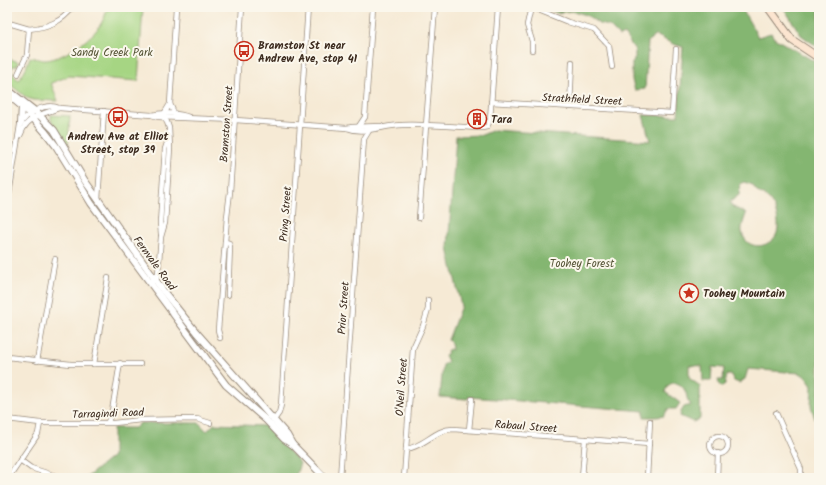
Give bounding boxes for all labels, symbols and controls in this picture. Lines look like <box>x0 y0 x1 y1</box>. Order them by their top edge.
place label: Bramston St near Andrew Ave, stop 41 <box>258 37 358 68</box>
bus stop icon: Bramston St near Andrew Ave, stop 41 <box>233 40 255 62</box>
park label: Sandy Creek Park <box>71 44 154 62</box>
street label: Bramston Street <box>215 84 239 163</box>
street label: Strathfield Street <box>541 89 623 111</box>
bus stop icon: Andrew Ave at Elliot Street, stop 39 <box>107 106 129 128</box>
building icon: Tara <box>466 108 488 130</box>
place label: Tara <box>491 111 513 129</box>
place label: Andrew Ave at Elliot Street, stop 39 <box>67 128 170 159</box>
street label: Pring Street <box>275 185 297 242</box>
street label: Fernvale Road <box>128 232 181 295</box>
park label: Toohey Forest <box>550 255 615 273</box>
street label: Prior Street <box>333 280 355 335</box>
place icon: Toohey Mountain <box>678 282 700 304</box>
place label: Toohey Mountain <box>703 285 785 303</box>
street label: O'Neil Street <box>391 357 413 417</box>
street label: Tarragindi Road <box>72 404 145 424</box>
street label: Rabaul Street <box>494 416 559 438</box>

